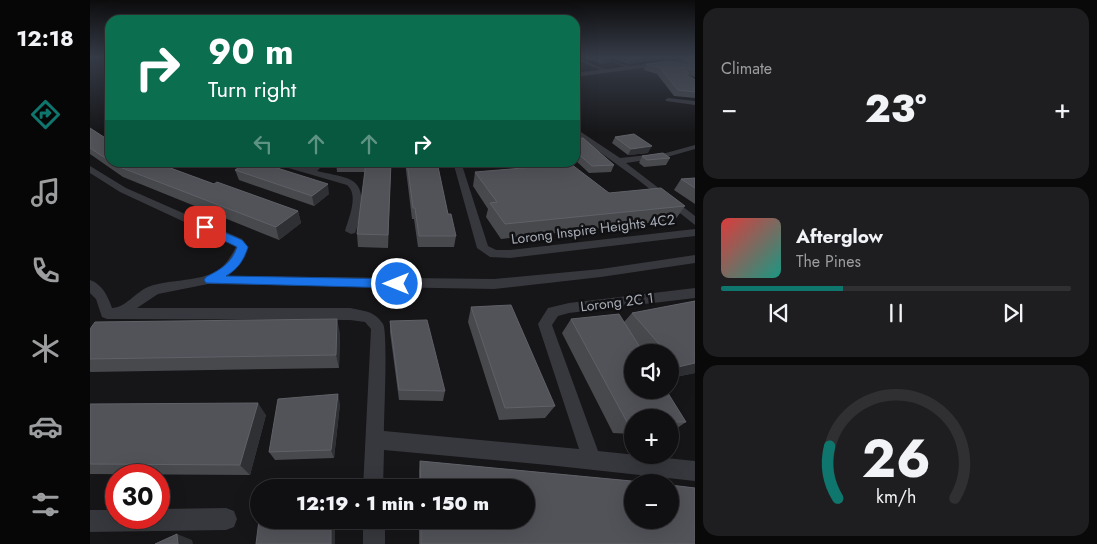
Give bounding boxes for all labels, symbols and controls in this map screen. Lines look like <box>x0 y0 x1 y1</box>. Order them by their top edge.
text: 12:18 <box>16 22 74 54</box>
text: 90 m <box>208 27 294 77</box>
icon: right <box>125 35 190 100</box>
text: Climate <box>721 57 772 80</box>
text: Turn right <box>208 73 296 105</box>
text: 23° <box>865 81 927 136</box>
text: − <box>721 88 738 129</box>
text: + <box>1054 88 1071 129</box>
icon: directions <box>28 97 63 132</box>
icon: left <box>249 130 277 158</box>
icon: ahead <box>302 130 330 158</box>
icon: ahead <box>355 130 383 158</box>
icon: right <box>408 130 436 158</box>
icon: music <box>28 175 63 210</box>
pin <box>184 206 226 248</box>
street label: Lorong Inspire Heights 4C2 <box>510 209 676 249</box>
icon: arrive <box>191 213 219 241</box>
text: Afterglow <box>796 223 883 250</box>
text: The Pines <box>796 250 861 273</box>
icon: phone <box>28 253 63 288</box>
position arrow <box>370 257 422 309</box>
street label: Lorong 2C 1 <box>579 288 655 316</box>
icon: previous <box>765 299 793 327</box>
icon: pause <box>882 299 910 327</box>
icon: next <box>999 299 1027 327</box>
icon: climate <box>28 331 63 366</box>
map controls <box>624 344 679 529</box>
button: sound <box>624 344 679 399</box>
icon: car <box>28 409 63 444</box>
button: + <box>624 409 679 464</box>
text: 26 <box>862 421 930 497</box>
speed limit sign: 30 <box>105 464 170 529</box>
button: − <box>624 474 679 529</box>
text: km/h <box>876 484 916 510</box>
icon: filters <box>28 487 63 522</box>
text: 12:19 · 1 min · 150 m <box>296 490 489 517</box>

